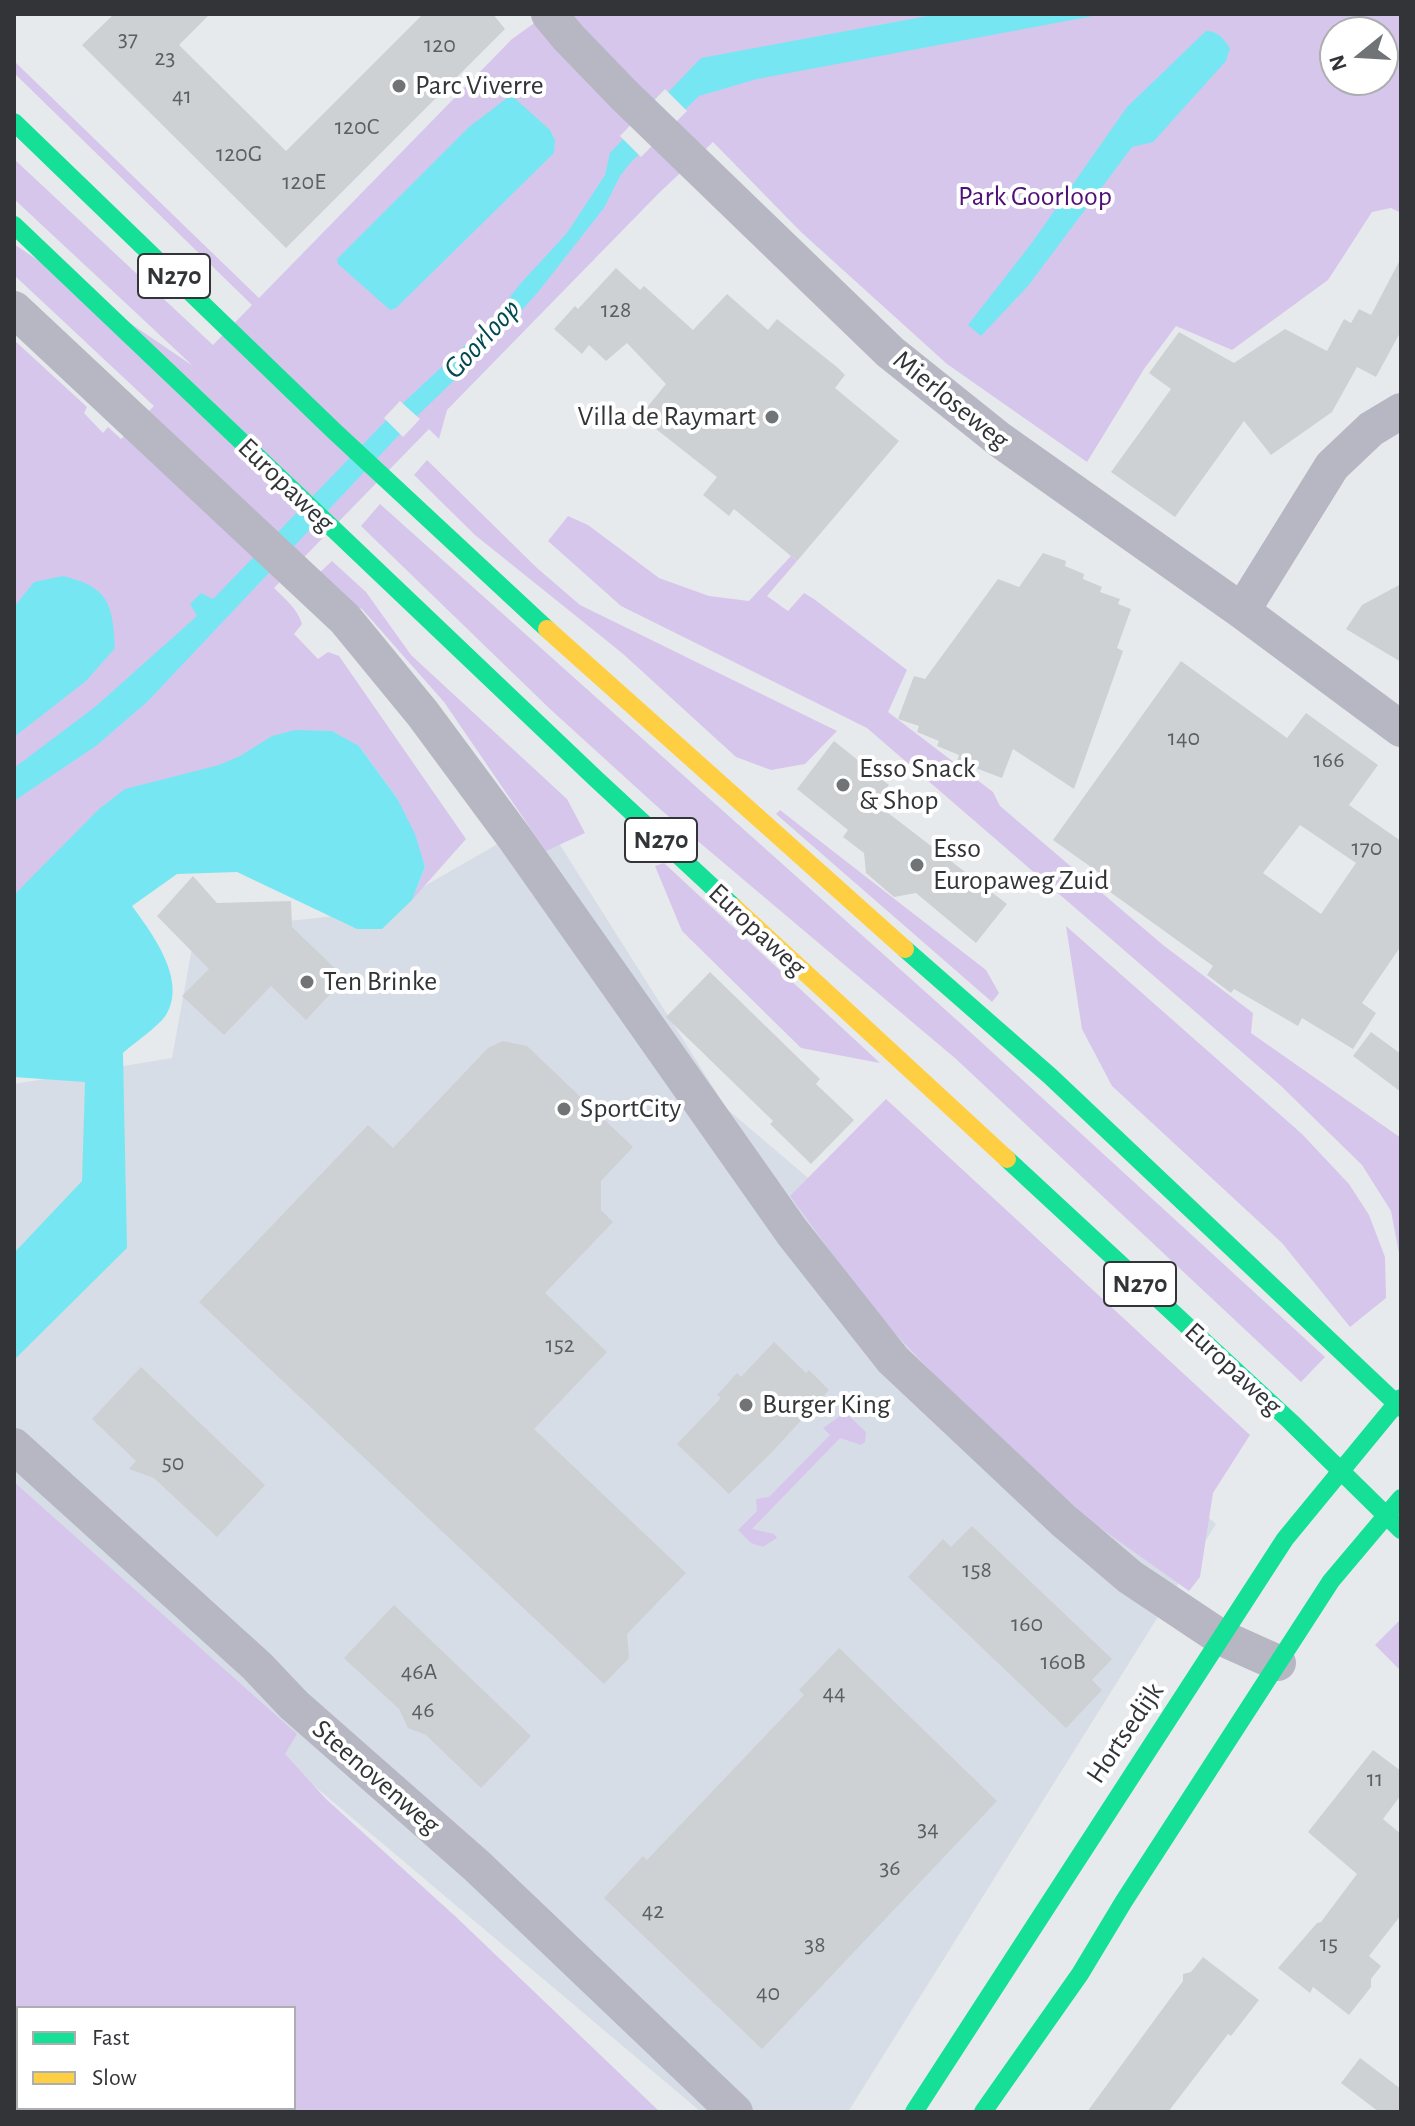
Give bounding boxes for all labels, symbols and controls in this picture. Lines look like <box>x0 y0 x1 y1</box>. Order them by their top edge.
north arrow <box>1319 16 1399 96</box>
house number: 37 <box>118 25 138 53</box>
house number: 120 <box>424 31 456 59</box>
house number: 23 <box>155 44 175 72</box>
text: N <box>1325 52 1351 73</box>
place label: Parc Viverre <box>415 69 544 103</box>
marker: Parc Viverre <box>390 77 408 95</box>
house number: 41 <box>172 82 192 110</box>
house number: 120C <box>335 113 379 141</box>
house number: 120G <box>216 140 262 168</box>
house number: 120E <box>282 168 326 196</box>
park label: Park Goorloop <box>958 180 1112 214</box>
road number: N270 <box>138 254 210 298</box>
water label: Goorloop <box>436 292 528 386</box>
house number: 128 <box>601 296 631 324</box>
street label: Mierloseweg <box>886 343 1016 457</box>
place label: Villa de Raymart <box>577 400 756 434</box>
marker: Villa de Raymart <box>763 408 781 426</box>
street label: Europaweg <box>231 431 341 539</box>
house number: 140 <box>1168 724 1200 752</box>
house number: 166 <box>1314 746 1344 774</box>
place label: Esso Snack & Shop <box>859 752 975 818</box>
marker: Esso Snack & Shop <box>834 776 852 794</box>
road number: N270 <box>625 818 697 862</box>
place label: Esso Europaweg Zuid <box>933 832 1109 898</box>
house number: 170 <box>1352 834 1382 862</box>
marker: Esso Europaweg Zuid <box>908 856 926 874</box>
street label: Europaweg <box>701 876 813 984</box>
place label: Ten Brinke <box>323 965 437 999</box>
marker: Ten Brinke <box>298 973 316 991</box>
place label: SportCity <box>580 1092 681 1126</box>
marker: SportCity <box>555 1100 573 1118</box>
road number: N270 <box>1104 1262 1176 1306</box>
street label: Europaweg <box>1177 1315 1289 1423</box>
house number: 152 <box>545 1331 575 1359</box>
place label: Burger King <box>762 1388 890 1422</box>
marker: Burger King <box>737 1396 755 1414</box>
house number: 50 <box>162 1449 184 1477</box>
house number: 158 <box>962 1556 992 1584</box>
house number: 160 <box>1011 1610 1043 1638</box>
house number: 160B <box>1040 1648 1086 1676</box>
house number: 46A <box>401 1658 437 1686</box>
street label: Hortsedijk <box>1079 1676 1171 1790</box>
house number: 44 <box>822 1679 846 1707</box>
house number: 46 <box>412 1696 434 1724</box>
street label: Steenovenweg <box>305 1712 447 1842</box>
house number: 11 <box>1367 1765 1383 1793</box>
house number: 34 <box>917 1815 939 1843</box>
house number: 36 <box>879 1854 901 1882</box>
house number: 42 <box>642 1897 664 1925</box>
house number: 15 <box>1320 1930 1338 1958</box>
house number: 38 <box>804 1931 826 1959</box>
house number: 40 <box>756 1979 780 2007</box>
legend <box>16 2006 296 2110</box>
text: Fast <box>92 2026 129 2050</box>
text: Slow <box>92 2066 137 2090</box>

